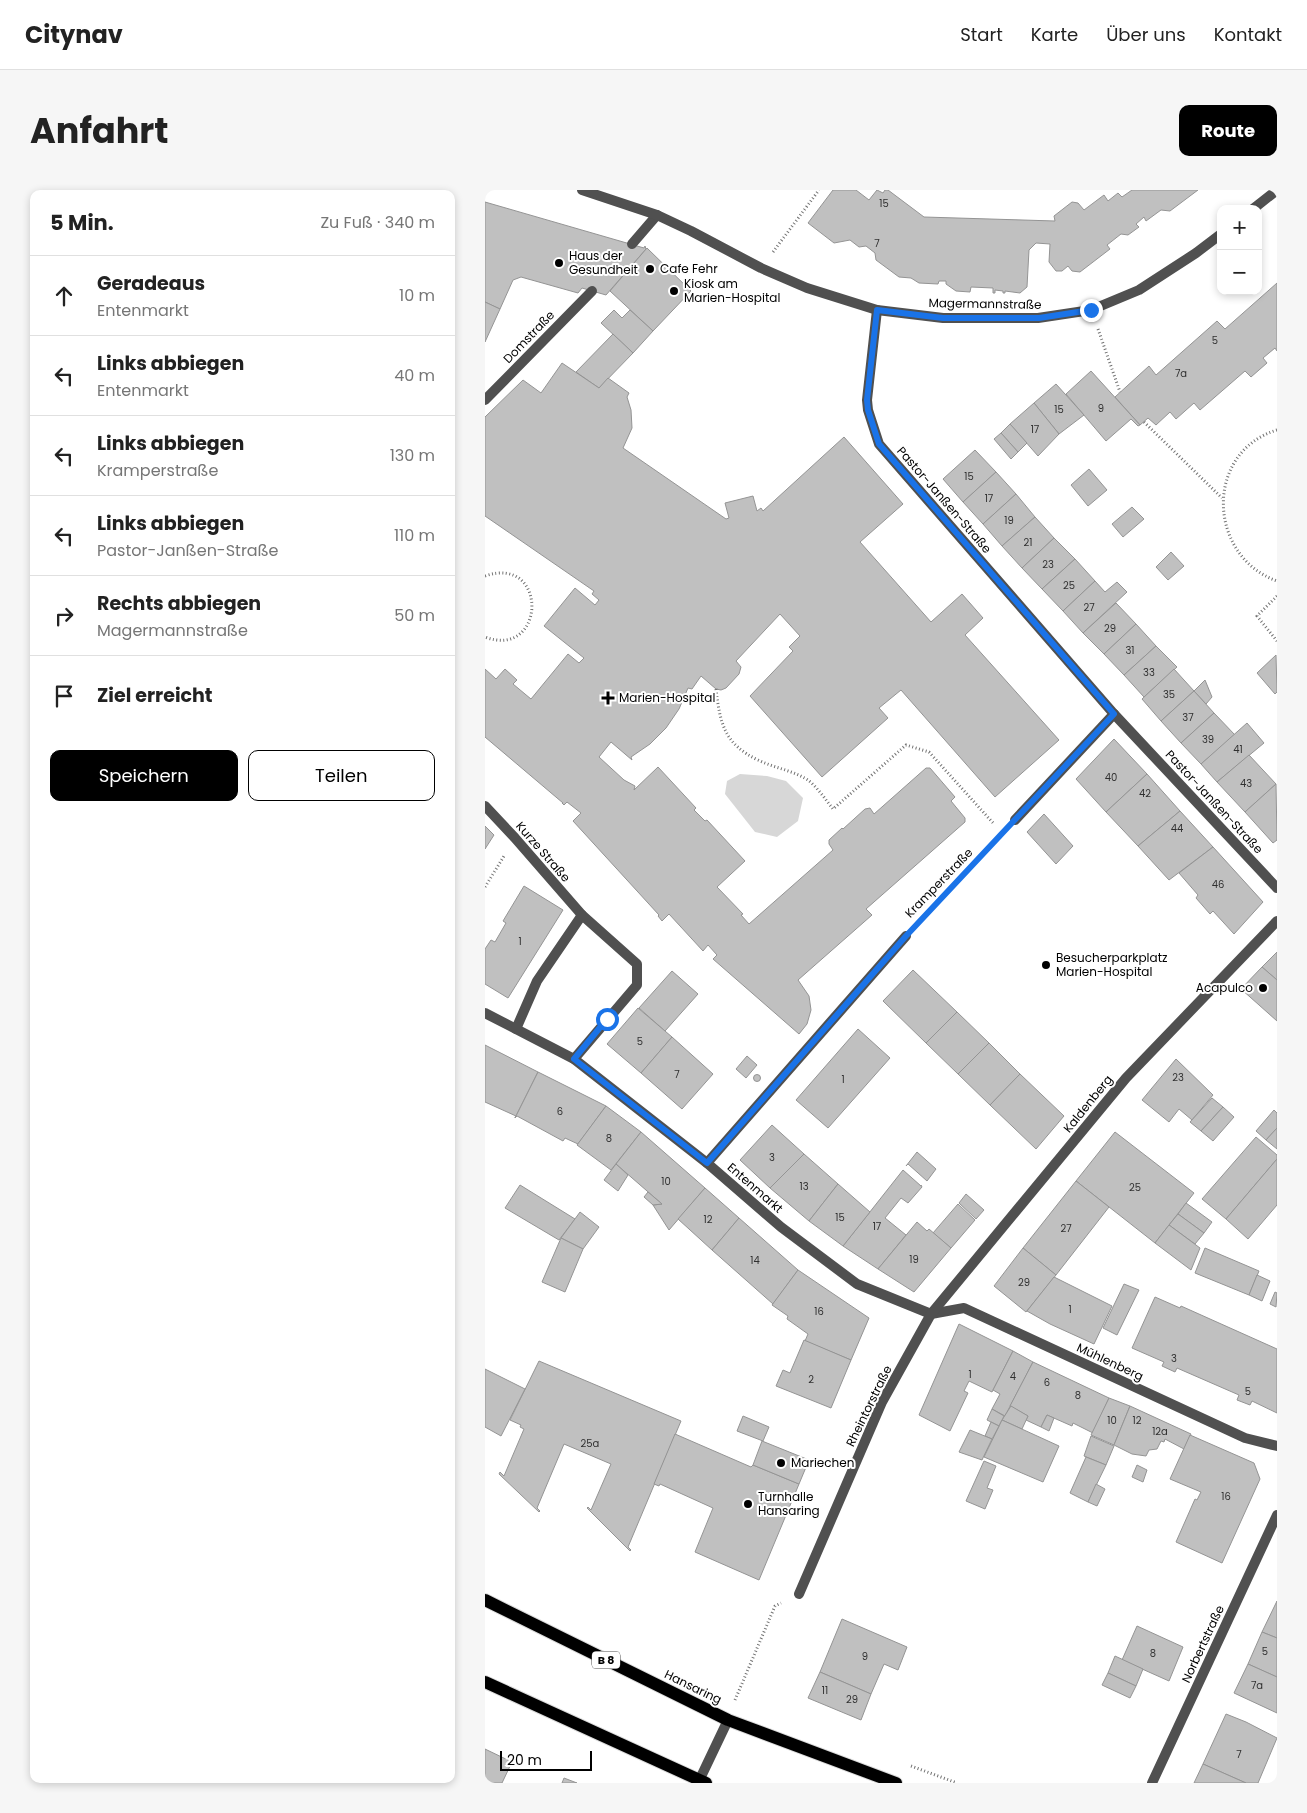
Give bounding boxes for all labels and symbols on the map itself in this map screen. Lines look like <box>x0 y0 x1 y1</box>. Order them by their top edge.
house number: 15 <box>879 196 889 211</box>
house number: 7 <box>874 236 880 251</box>
place label: Haus der Gesundheit <box>569 247 638 278</box>
marker: Haus der Gesundheit <box>553 257 565 269</box>
place label: Cafe Fehr <box>660 260 718 277</box>
marker: Cafe Fehr <box>644 263 656 275</box>
place label: Kiosk am Marien-Hospital <box>684 275 780 306</box>
marker: Kiosk am Marien-Hospital <box>668 285 680 297</box>
street label: Magermannstraße <box>928 294 1042 313</box>
route end <box>1080 299 1103 322</box>
street label: Domstraße <box>499 307 558 367</box>
house number: 5 <box>1212 333 1218 348</box>
house number: 7a <box>1175 366 1187 381</box>
house number: 9 <box>1098 401 1104 416</box>
house number: 15 <box>1054 402 1064 417</box>
house number: 17 <box>1031 422 1040 437</box>
street label: Pastor-Janßen-Straße <box>893 443 995 557</box>
house number: 15 <box>964 469 974 484</box>
house number: 17 <box>985 491 994 506</box>
house number: 19 <box>1004 513 1014 528</box>
house number: 21 <box>1024 535 1032 550</box>
house number: 23 <box>1042 557 1054 572</box>
house number: 25 <box>1063 578 1075 593</box>
house number: 27 <box>1083 600 1095 615</box>
house number: 29 <box>1104 621 1116 636</box>
house number: 31 <box>1125 643 1135 658</box>
house number: 33 <box>1143 665 1155 680</box>
house number: 35 <box>1163 687 1175 702</box>
place label: Marien-Hospital <box>619 689 715 706</box>
marker: Marien-Hospital <box>601 691 615 705</box>
house number: 37 <box>1182 710 1194 725</box>
house number: 39 <box>1202 732 1214 747</box>
house number: 41 <box>1233 742 1243 757</box>
street label: Pastor-Janßen-Straße <box>1162 746 1267 857</box>
house number: 40 <box>1105 770 1117 785</box>
house number: 43 <box>1240 776 1252 791</box>
house number: 42 <box>1139 786 1151 801</box>
street label: Kurze Straße <box>512 818 574 886</box>
house number: 44 <box>1171 821 1183 836</box>
street label: Kramperstraße <box>901 844 976 921</box>
house number: 46 <box>1212 877 1224 892</box>
house number: 1 <box>518 934 522 949</box>
place label: Besucherparkplatz Marien-Hospital <box>1056 949 1168 980</box>
marker: Besucherparkplatz Marien-Hospital <box>1040 959 1052 971</box>
place label: Acapulco <box>1196 979 1253 996</box>
marker: Acapulco <box>1257 982 1269 994</box>
route start <box>596 1008 619 1031</box>
house number: 5 <box>637 1034 643 1049</box>
house number: 7 <box>674 1067 680 1082</box>
house number: 23 <box>1172 1070 1184 1085</box>
street label: Kaldenberg <box>1059 1071 1116 1136</box>
house number: 1 <box>841 1072 845 1087</box>
house number: 6 <box>557 1104 563 1119</box>
house number: 8 <box>606 1131 612 1146</box>
house number: 3 <box>769 1150 775 1165</box>
street label: Entenmarkt <box>724 1159 787 1217</box>
house number: 10 <box>661 1174 671 1189</box>
house number: 13 <box>799 1179 809 1194</box>
house number: 25 <box>1129 1180 1141 1195</box>
house number: 15 <box>835 1210 845 1225</box>
house number: 12 <box>704 1212 713 1227</box>
house number: 17 <box>873 1219 882 1234</box>
house number: 27 <box>1060 1221 1072 1236</box>
house number: 19 <box>909 1252 919 1267</box>
house number: 14 <box>750 1253 760 1268</box>
house number: 29 <box>1018 1275 1030 1290</box>
house number: 1 <box>1068 1302 1072 1317</box>
house number: 16 <box>814 1304 824 1319</box>
street label: Mühlenberg <box>1074 1339 1146 1384</box>
house number: 3 <box>1171 1351 1177 1366</box>
street label: Rheintorstraße <box>842 1362 896 1449</box>
house number: 1 <box>968 1367 972 1382</box>
house number: 4 <box>1010 1369 1016 1384</box>
house number: 2 <box>808 1372 814 1387</box>
house number: 6 <box>1044 1375 1050 1390</box>
house number: 5 <box>1245 1384 1251 1399</box>
house number: 8 <box>1075 1388 1081 1403</box>
house number: 10 <box>1107 1413 1117 1428</box>
house number: 12 <box>1133 1413 1142 1428</box>
house number: 12a <box>1152 1424 1168 1439</box>
house number: 25a <box>581 1436 599 1451</box>
place label: Mariechen <box>791 1454 854 1471</box>
marker: Mariechen <box>775 1457 787 1469</box>
place label: Turnhalle Hansaring <box>758 1488 820 1519</box>
house number: 16 <box>1221 1489 1231 1504</box>
marker: Turnhalle Hansaring <box>742 1498 754 1510</box>
street label: Norbertstraße <box>1177 1602 1228 1685</box>
house number: 5 <box>1262 1644 1268 1659</box>
house number: 8 <box>1150 1646 1156 1661</box>
house number: 9 <box>862 1649 868 1664</box>
road number: B 8 <box>592 1652 620 1668</box>
street label: Hansaring <box>662 1665 725 1708</box>
house number: 7a <box>1251 1678 1263 1693</box>
house number: 11 <box>822 1683 828 1698</box>
house number: 29 <box>846 1692 858 1707</box>
house number: 7 <box>1236 1747 1242 1762</box>
scale bar <box>500 1748 593 1771</box>

